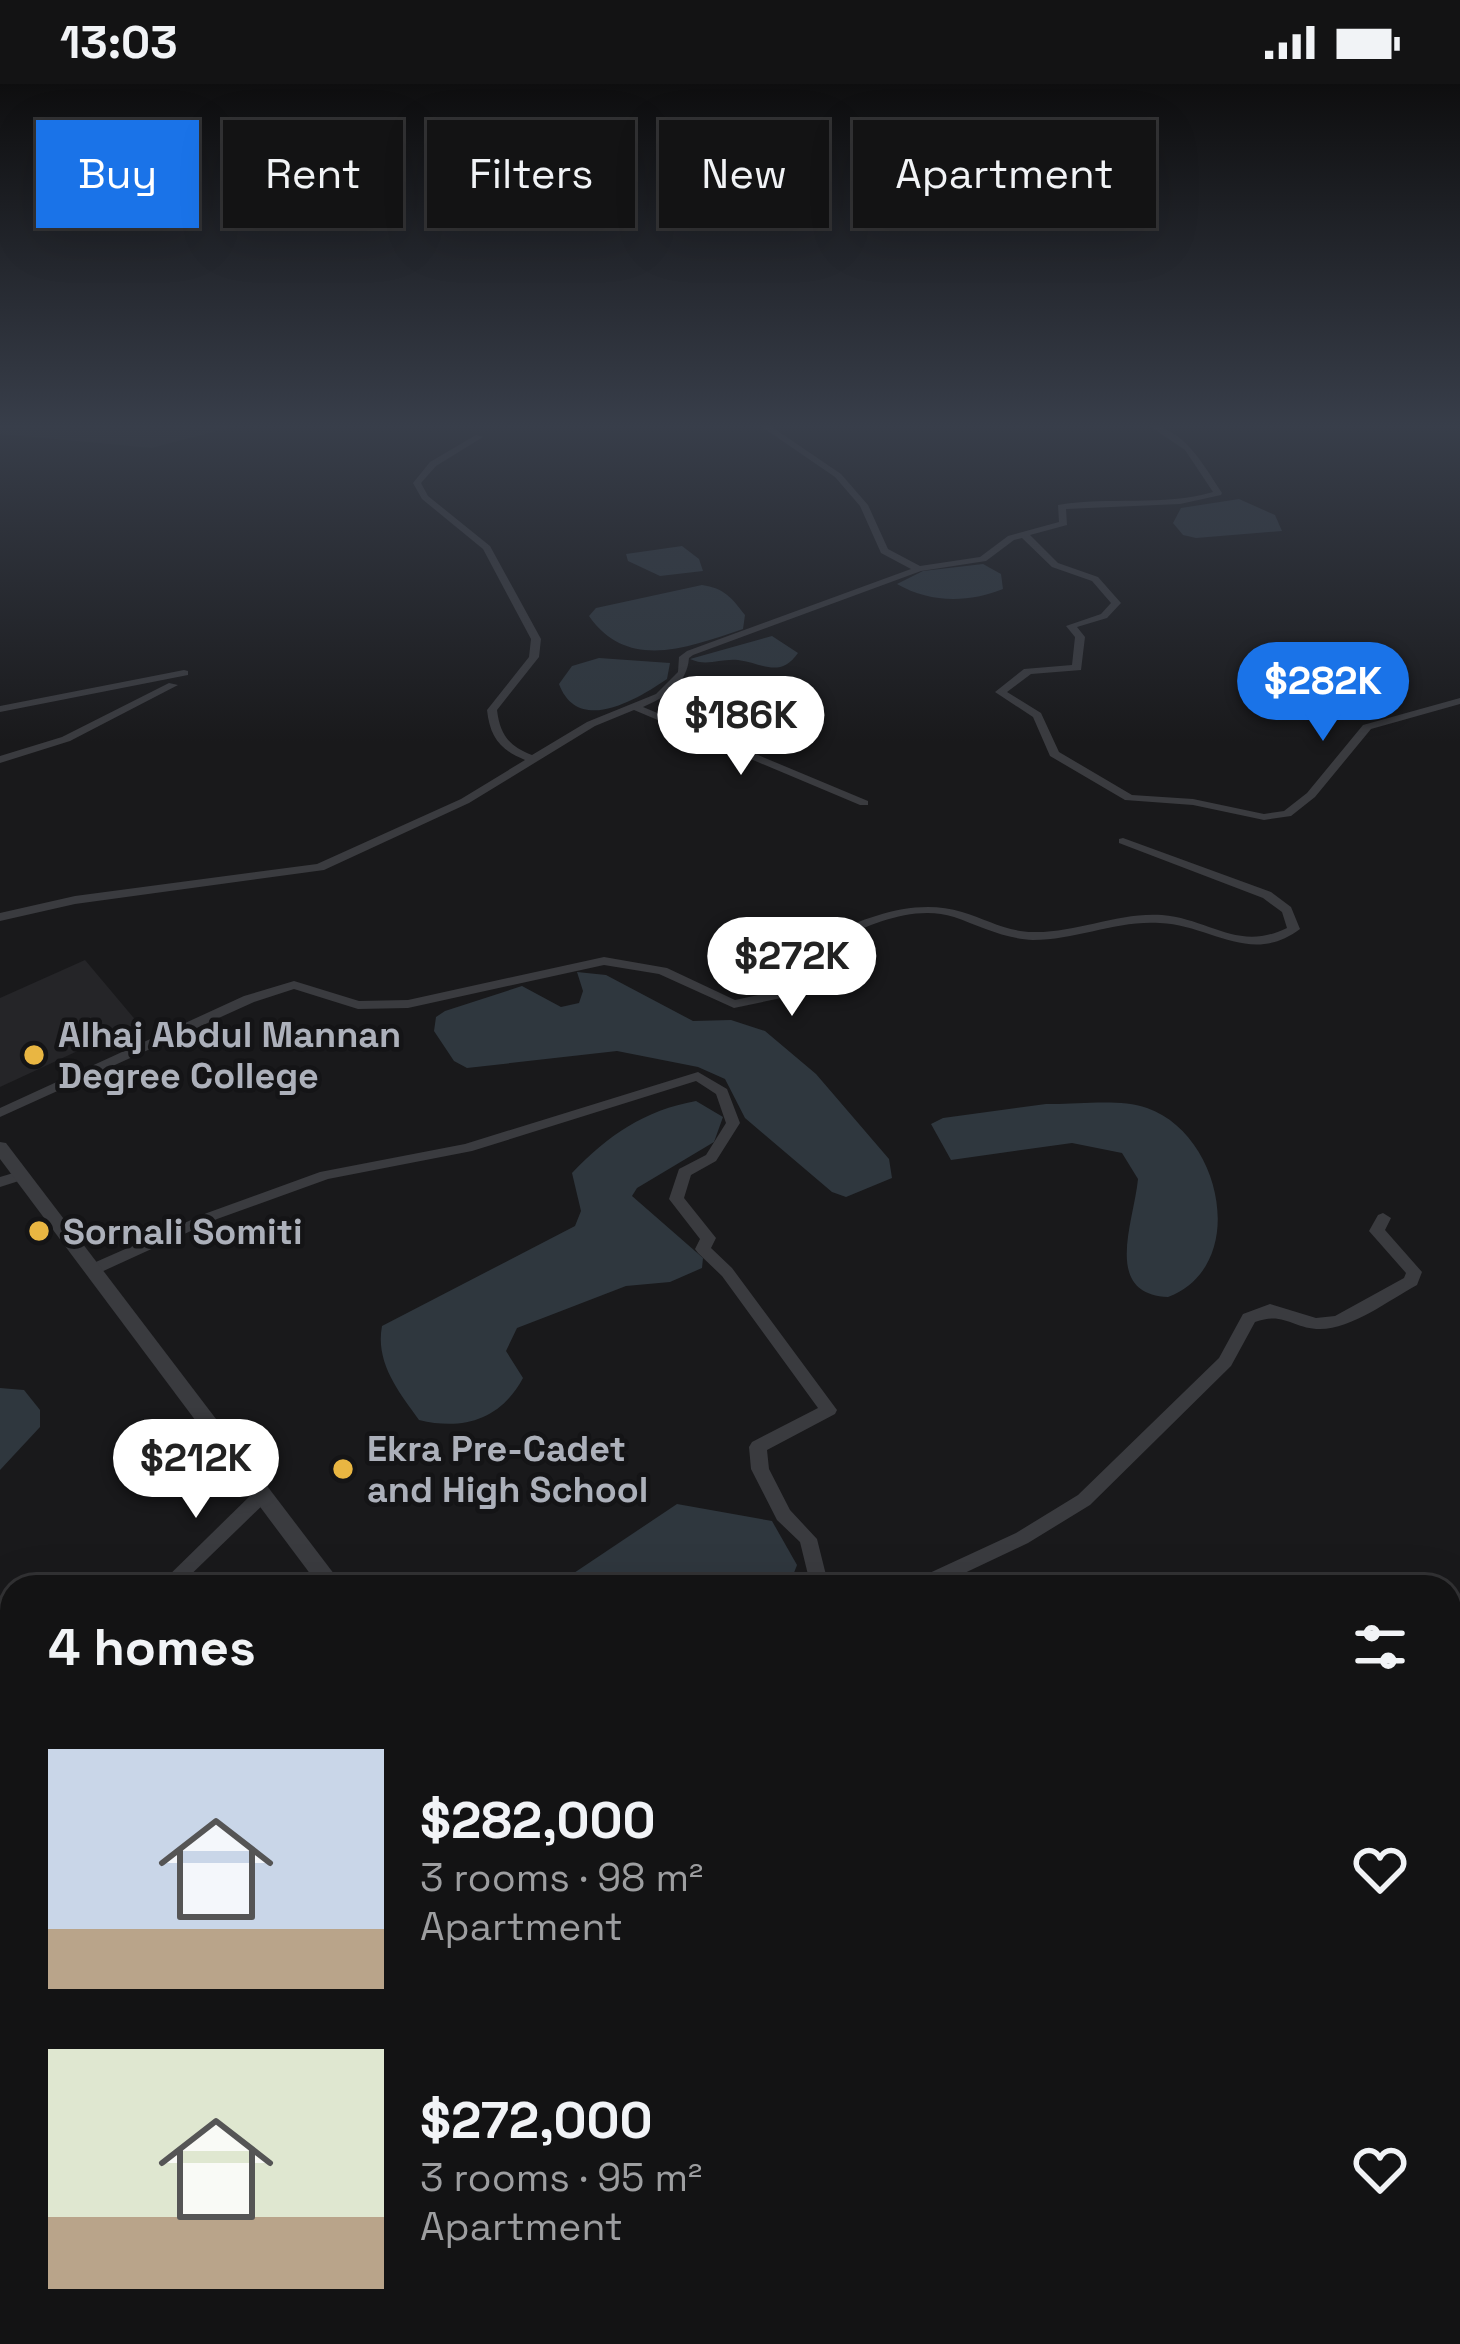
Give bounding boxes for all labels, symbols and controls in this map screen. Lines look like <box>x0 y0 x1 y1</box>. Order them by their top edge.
text: 13:03 <box>60 14 178 71</box>
chip: Buy <box>36 120 199 228</box>
chip: Rent <box>223 120 403 228</box>
chip: Filters <box>427 120 635 228</box>
chip: New <box>659 120 829 228</box>
chip: Apartment <box>853 120 1156 228</box>
pin: $282K <box>1239 642 1407 744</box>
text: $282K <box>1264 656 1382 705</box>
pin: $186K <box>657 676 825 778</box>
text: $186K <box>684 690 798 739</box>
pin: $272K <box>708 917 876 1019</box>
text: $272K <box>734 931 850 980</box>
place label: Alhaj Abdul Mannan Degree College <box>58 1012 401 1099</box>
marker: Alhaj Abdul Mannan Degree College <box>21 1042 47 1068</box>
place label: Sornali Somiti <box>63 1209 303 1255</box>
marker: Sornali Somiti <box>26 1218 52 1244</box>
pin: $212K <box>112 1419 280 1521</box>
place label: Ekra Pre-Cadet and High School <box>367 1426 648 1513</box>
text: $212K <box>140 1433 252 1482</box>
marker: Ekra Pre-Cadet and High School <box>330 1456 356 1482</box>
icon: filters <box>1347 1614 1413 1680</box>
text: 4 homes <box>48 1615 256 1680</box>
text: $282,000 <box>420 1788 656 1853</box>
icon: home <box>144 1797 288 1941</box>
icon: heart <box>1347 1836 1413 1902</box>
text: 3 rooms · 98 m² <box>420 1853 703 1902</box>
text: Apartment <box>420 1902 623 1951</box>
text: $272,000 <box>420 2088 653 2153</box>
icon: home <box>144 2097 288 2241</box>
icon: heart <box>1347 2136 1413 2202</box>
text: 3 rooms · 95 m² <box>420 2153 702 2202</box>
text: Apartment <box>420 2202 623 2251</box>

